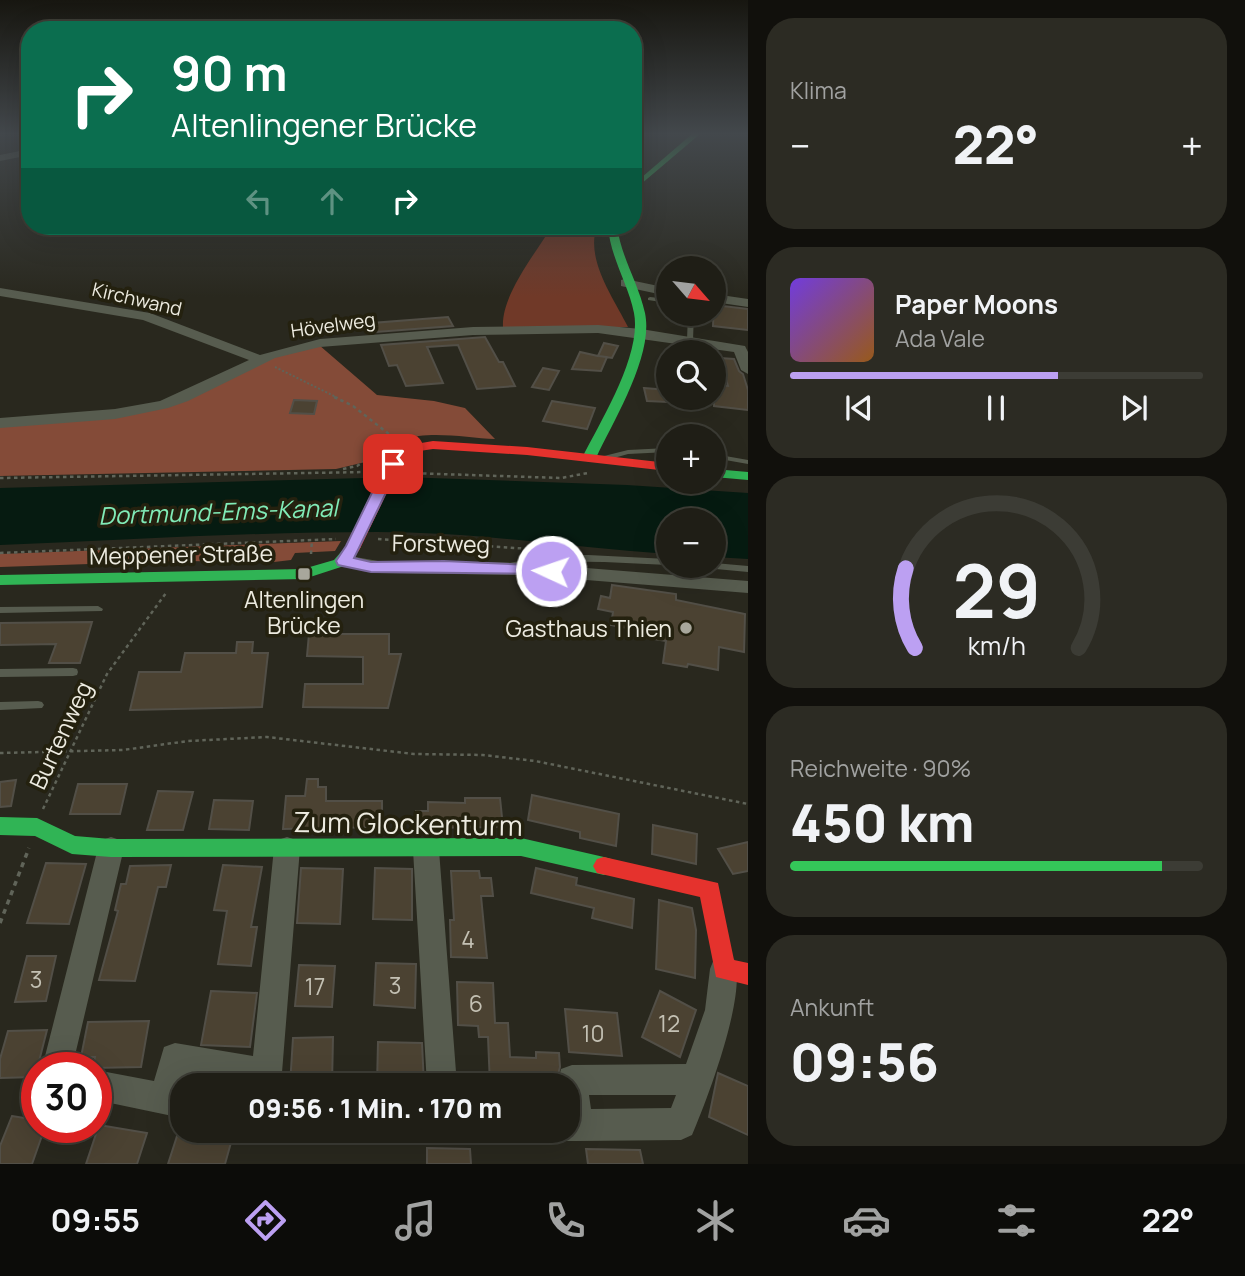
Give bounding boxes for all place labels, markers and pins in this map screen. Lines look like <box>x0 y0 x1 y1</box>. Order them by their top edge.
pin <box>363 434 423 494</box>
marker: Altenlingen Brücke <box>296 566 312 582</box>
place label: Altenlingen Brücke <box>244 583 364 641</box>
place label: Gasthaus Thien <box>505 612 672 644</box>
marker: Gasthaus Thien <box>678 620 694 636</box>

